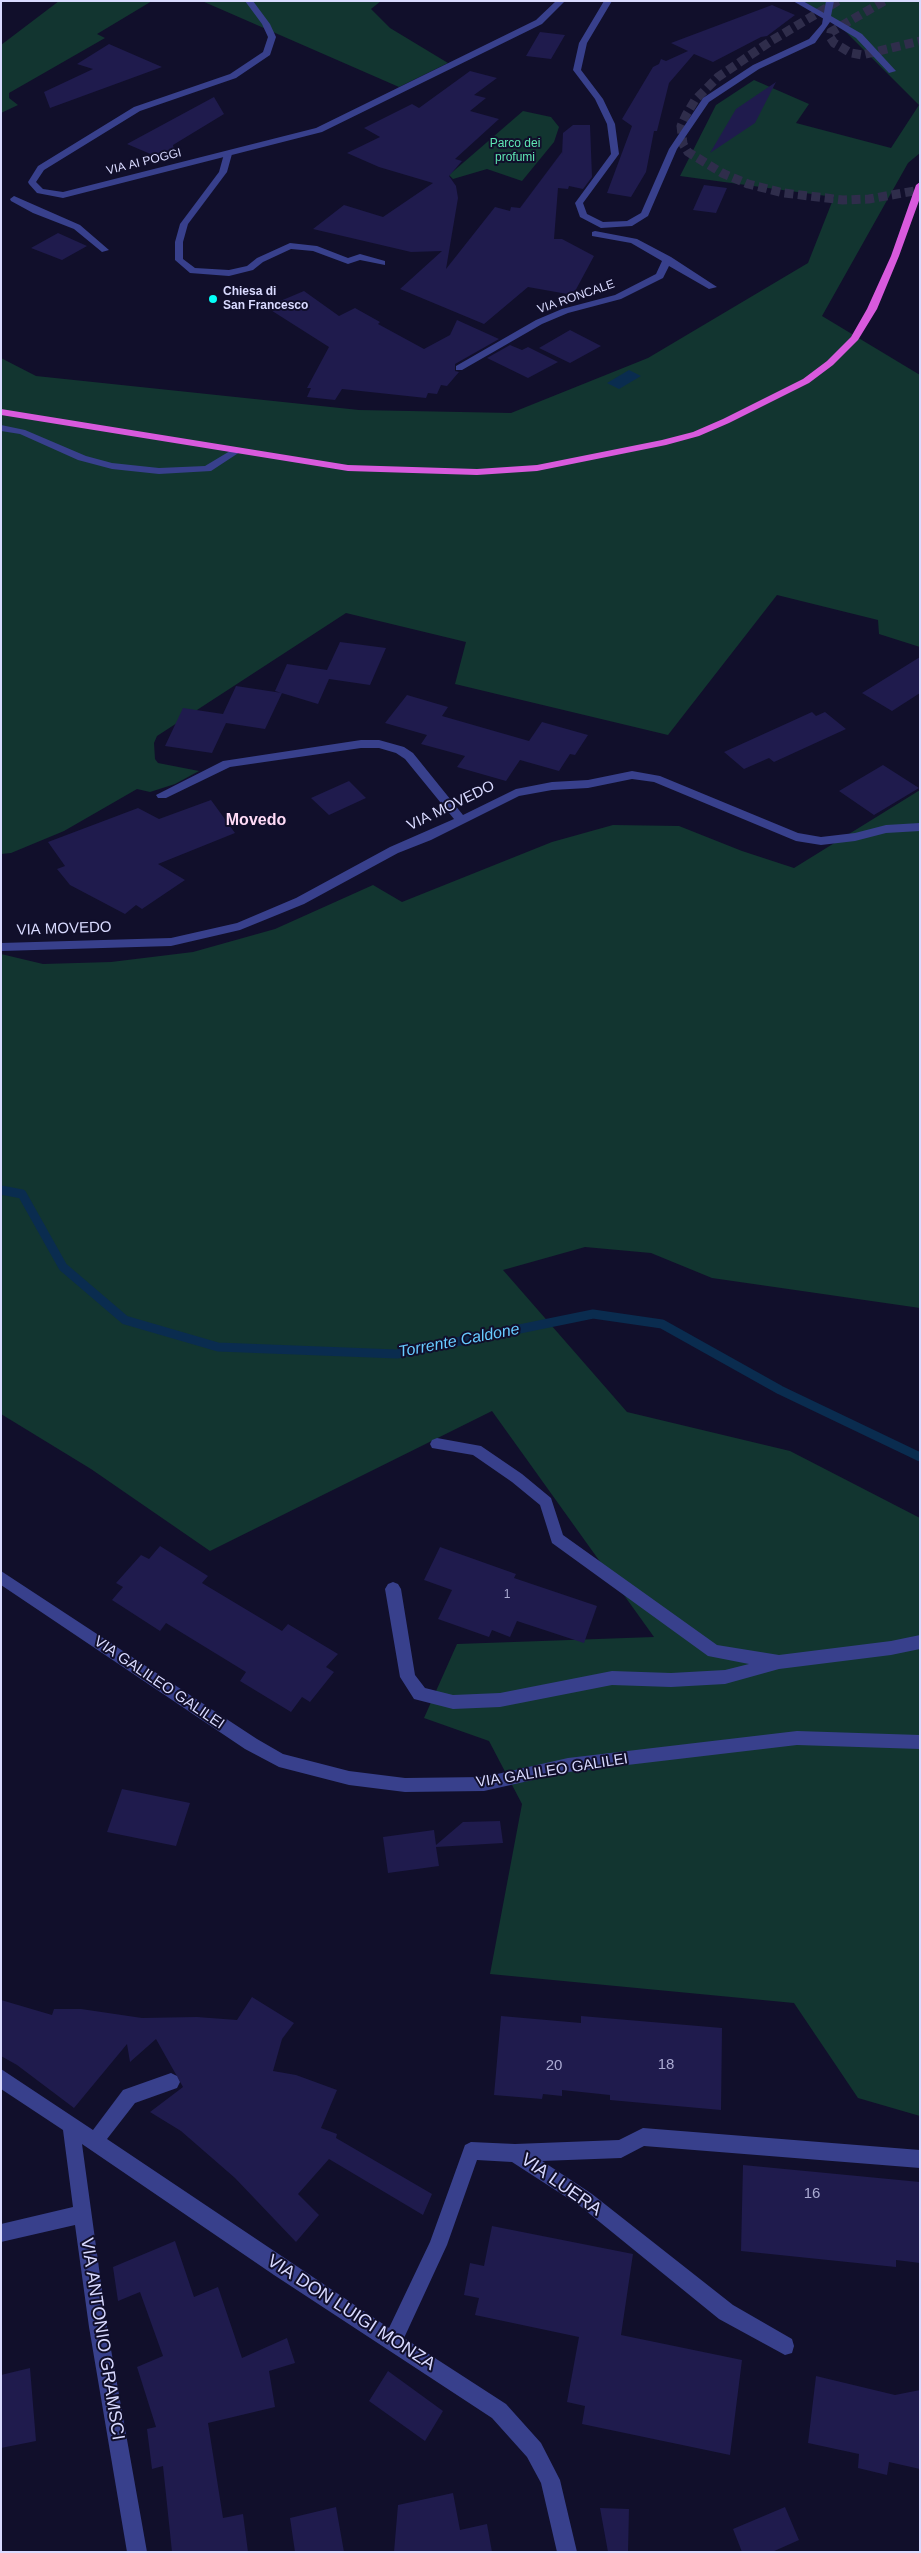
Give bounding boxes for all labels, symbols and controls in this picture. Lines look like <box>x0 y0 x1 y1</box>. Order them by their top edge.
park label: Parco dei profumi <box>490 137 540 165</box>
street label: VIA AI POGGI <box>105 146 183 178</box>
street label: VIA RONCALE <box>536 277 616 317</box>
place label: Chiesa di San Francesco <box>223 285 308 313</box>
marker: Chiesa di San Francesco <box>207 293 219 305</box>
street label: VIA MOVEDO <box>404 777 498 835</box>
district label: Movedo <box>226 811 286 831</box>
street label: VIA MOVEDO <box>16 918 112 940</box>
water label: Torrente Caldone <box>397 1320 521 1362</box>
house number: 1 <box>504 1588 510 1602</box>
street label: VIA GALILEO GALILEI <box>90 1633 228 1733</box>
street label: VIA GALILEO GALILEI <box>475 1750 629 1792</box>
house number: 18 <box>658 2056 674 2074</box>
house number: 20 <box>546 2057 562 2075</box>
street label: VIA LUERA <box>516 2149 606 2221</box>
house number: 16 <box>804 2185 820 2203</box>
street label: VIA ANTONIO GRAMSCI <box>75 2236 129 2442</box>
street label: VIA DON LUIGI MONZA <box>263 2251 439 2375</box>

